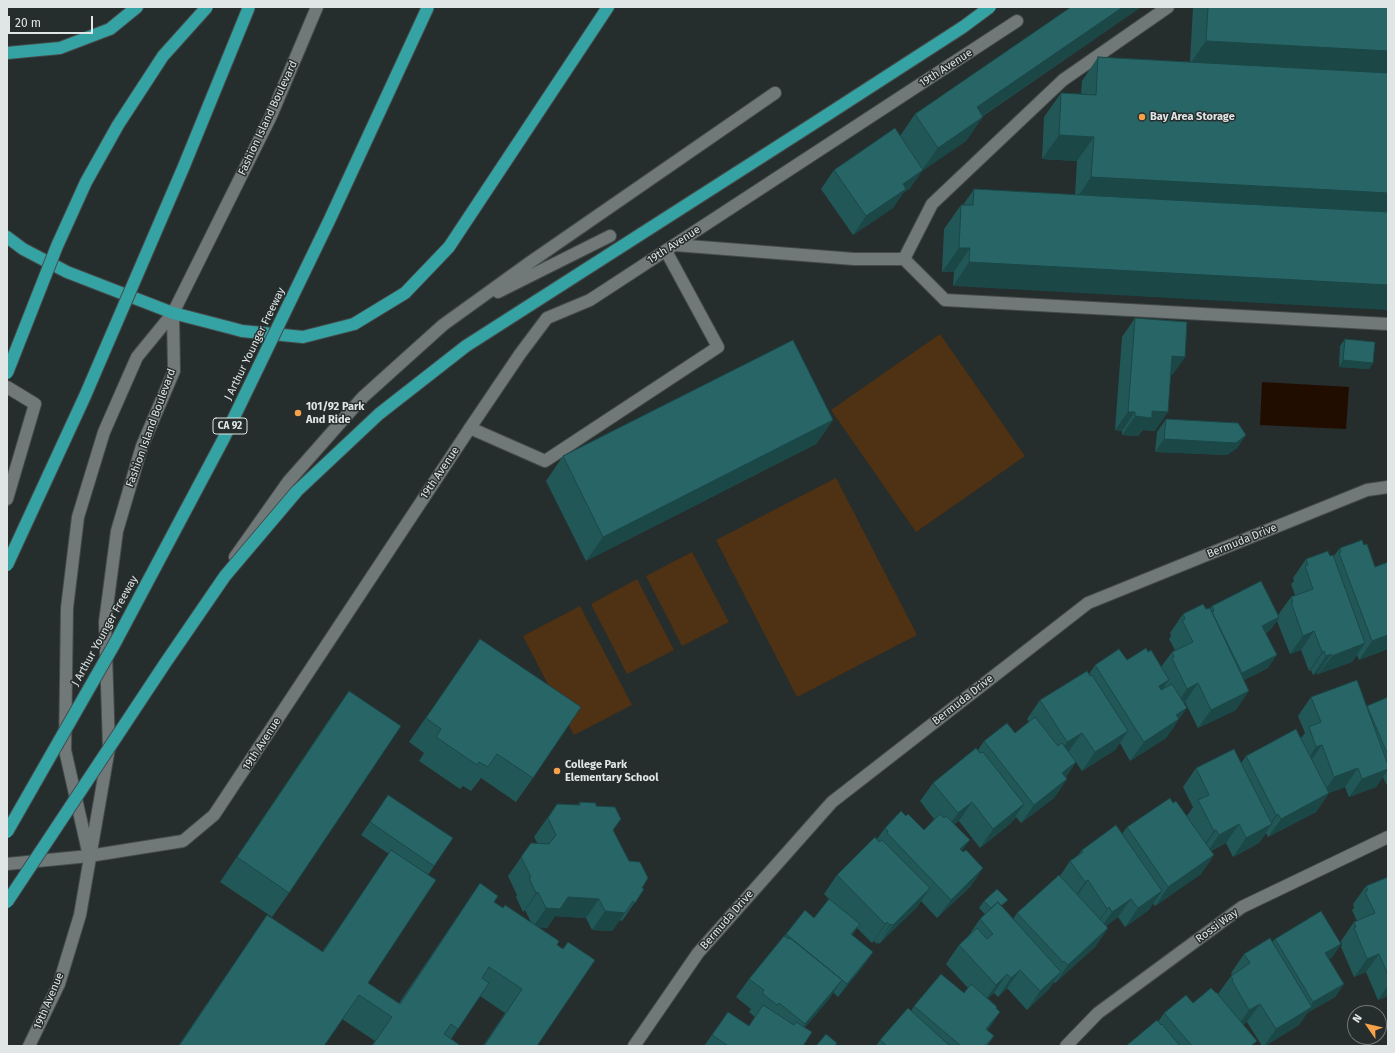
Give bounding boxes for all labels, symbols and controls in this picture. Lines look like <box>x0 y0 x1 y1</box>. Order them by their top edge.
scale bar <box>10 8 95 34</box>
text: 20 m <box>15 16 41 30</box>
street label: 19th Avenue <box>917 46 975 90</box>
street label: Fashion Island Boulevard <box>236 59 300 177</box>
place label: Bay Area Storage <box>1150 110 1235 124</box>
marker: Bay Area Storage <box>1137 112 1147 122</box>
street label: 19th Avenue <box>645 223 703 267</box>
street label: J Arthur Younger Freeway <box>222 285 288 403</box>
street label: Fashion Island Boulevard <box>123 367 179 489</box>
place label: 101/92 Park And Ride <box>306 400 364 426</box>
marker: 101/92 Park And Ride <box>293 408 303 418</box>
road number: CA 92 <box>213 418 247 434</box>
street label: 19th Avenue <box>418 444 462 502</box>
street label: Bermuda Drive <box>1205 521 1279 561</box>
street label: J Arthur Younger Freeway <box>69 574 141 688</box>
street label: Bermuda Drive <box>930 672 996 728</box>
street label: 19th Avenue <box>240 715 284 773</box>
place label: College Park Elementary School <box>565 758 659 784</box>
marker: College Park Elementary School <box>552 766 562 776</box>
street label: Bermuda Drive <box>698 888 756 952</box>
street label: Rossi Way <box>1193 906 1241 946</box>
street label: 19th Avenue <box>31 971 67 1031</box>
north arrow <box>1347 1005 1387 1045</box>
text: N <box>1350 1012 1365 1025</box>

